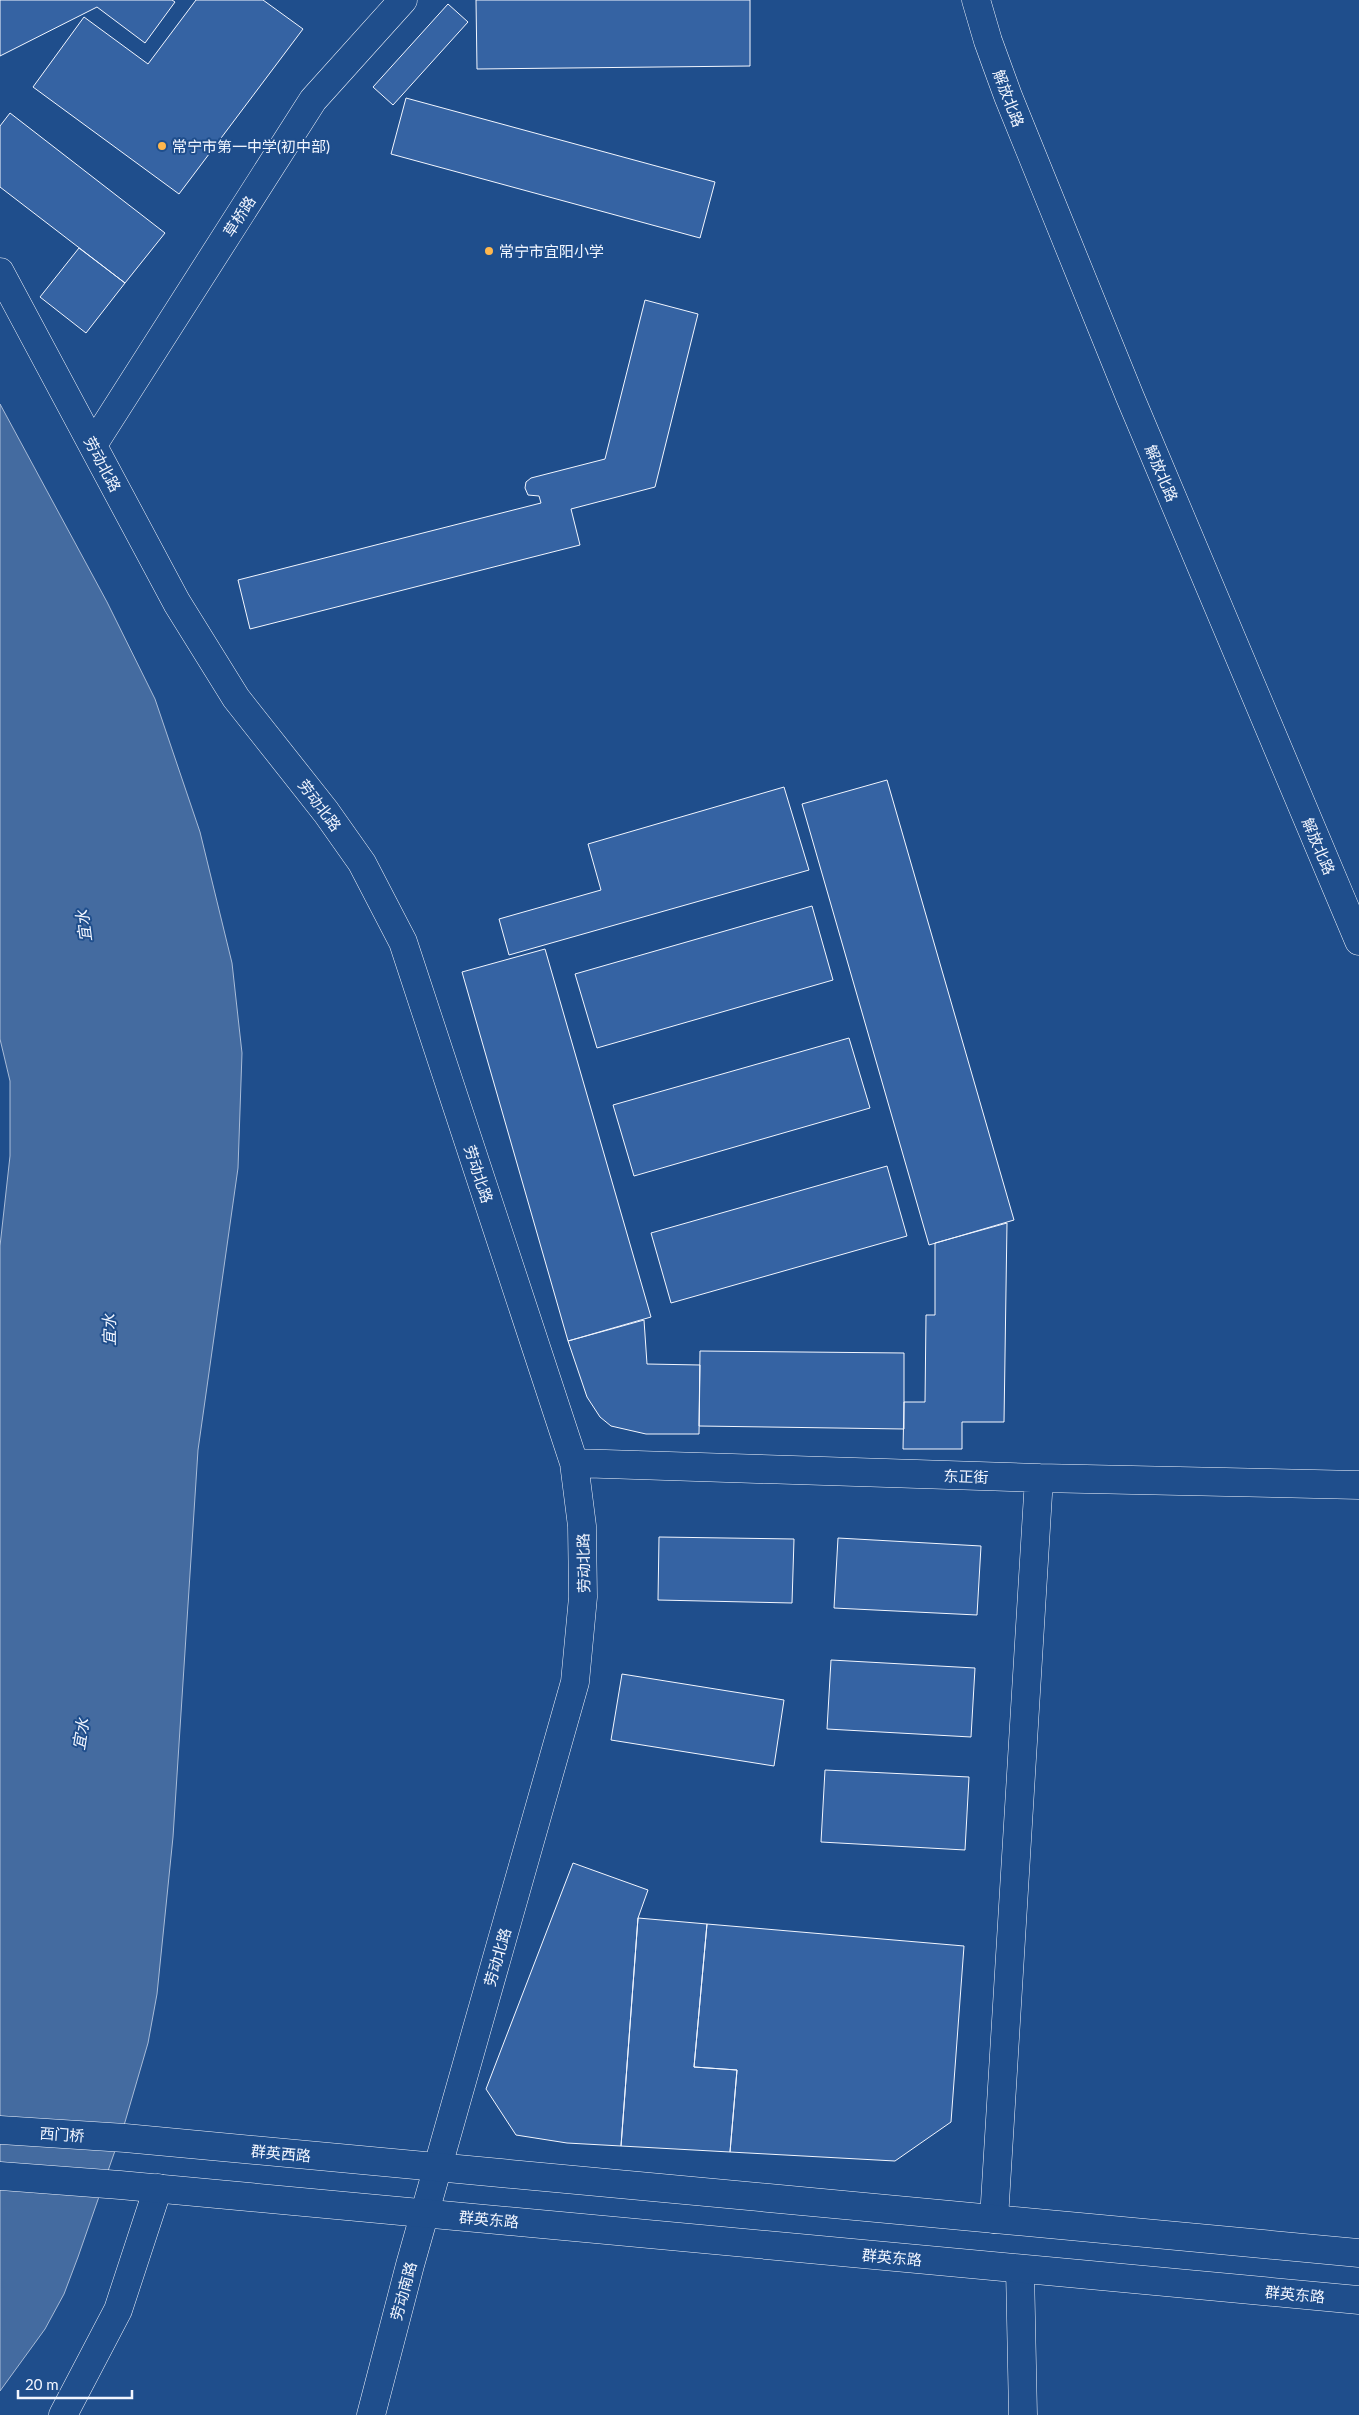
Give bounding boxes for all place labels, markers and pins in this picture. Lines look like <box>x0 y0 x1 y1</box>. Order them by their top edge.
place label: 常宁市第一中学(初中部) <box>172 137 330 155</box>
marker: 常宁市第一中学(初中部) <box>156 140 168 152</box>
place label: 常宁市宜阳小学 <box>499 242 604 260</box>
marker: 常宁市宜阳小学 <box>483 245 495 257</box>

